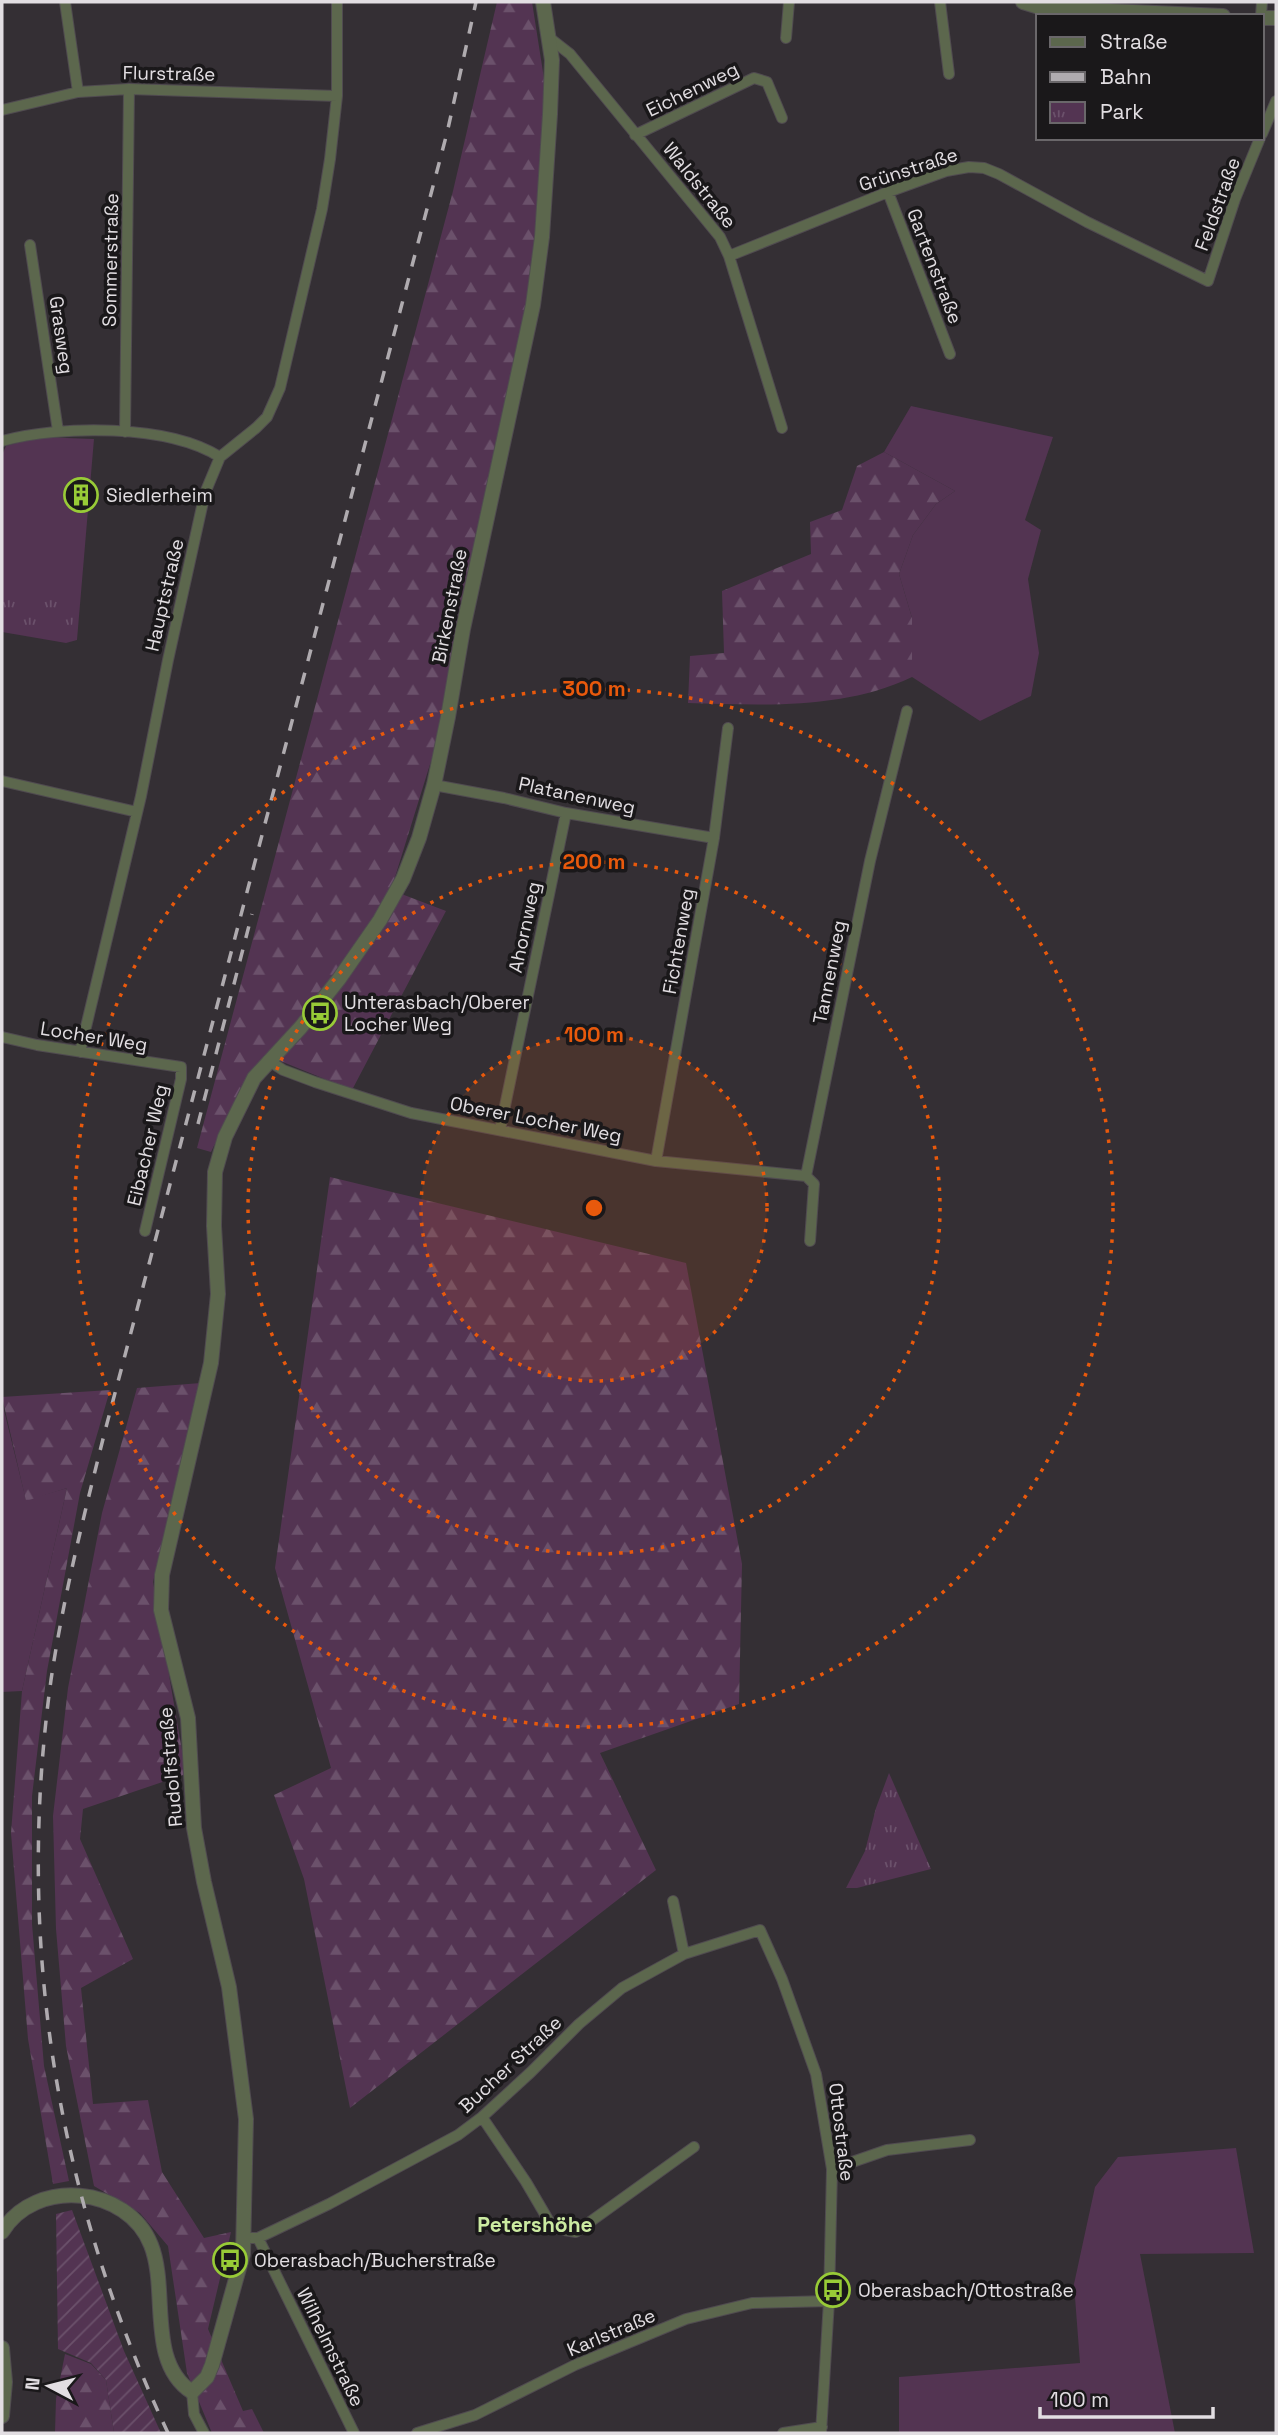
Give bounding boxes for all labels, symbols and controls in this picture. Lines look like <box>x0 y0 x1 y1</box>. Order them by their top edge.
legend <box>1036 14 1264 140</box>
text: Straße <box>1100 28 1168 55</box>
street label: Eichenweg <box>642 56 742 123</box>
street label: Flurstraße <box>122 60 216 87</box>
text: Bahn <box>1100 63 1152 90</box>
text: Park <box>1100 98 1144 125</box>
street label: Waldstraße <box>657 137 742 233</box>
street label: Grünstraße <box>856 142 961 197</box>
street label: Feldstraße <box>1189 154 1246 254</box>
street label: Sommerstraße <box>97 193 124 327</box>
street label: Gartenstraße <box>901 205 968 327</box>
street label: Grasweg <box>44 294 79 376</box>
building icon: Siedlerheim <box>62 476 100 514</box>
place label: Siedlerheim <box>106 483 213 508</box>
street label: Hauptstraße <box>139 536 190 654</box>
street label: Birkenstraße <box>426 547 473 666</box>
text: 300 m <box>562 675 626 702</box>
street label: Platanenweg <box>516 771 638 820</box>
text: 200 m <box>563 848 625 875</box>
street label: Ahornweg <box>503 879 546 975</box>
street label: Fichtenweg <box>657 886 700 996</box>
street label: Tannenweg <box>807 918 852 1026</box>
place label: Unterasbach/Oberer Locher Weg <box>344 990 530 1037</box>
bus stop icon: Unterasbach/Oberer Locher Weg <box>301 994 339 1032</box>
street label: Locher Weg <box>39 1016 149 1057</box>
text: 100 m <box>564 1021 624 1048</box>
street label: Eibacher Weg <box>121 1082 174 1208</box>
street label: Oberer Locher Weg <box>448 1091 624 1148</box>
centre of rings <box>582 1196 606 1220</box>
street label: Rudolfstraße <box>153 1706 188 1828</box>
street label: Bucher Straße <box>454 2010 567 2118</box>
street label: Ottostraße <box>823 2082 860 2183</box>
district label: Petershöhe <box>477 2211 593 2238</box>
bus stop icon: Oberasbach/Bucherstraße <box>211 2241 249 2279</box>
place label: Oberasbach/Bucherstraße <box>254 2248 496 2273</box>
bus stop icon: Oberasbach/Ottostraße <box>814 2271 852 2309</box>
place label: Oberasbach/Ottostraße <box>858 2278 1074 2303</box>
street label: Wilhelmstraße <box>291 2284 370 2411</box>
street label: Karlstraße <box>563 2303 659 2362</box>
north arrow <box>14 2351 84 2421</box>
text: N <box>19 2376 46 2392</box>
scale bar <box>1040 2376 1213 2420</box>
text: 100 m <box>1050 2386 1109 2413</box>

